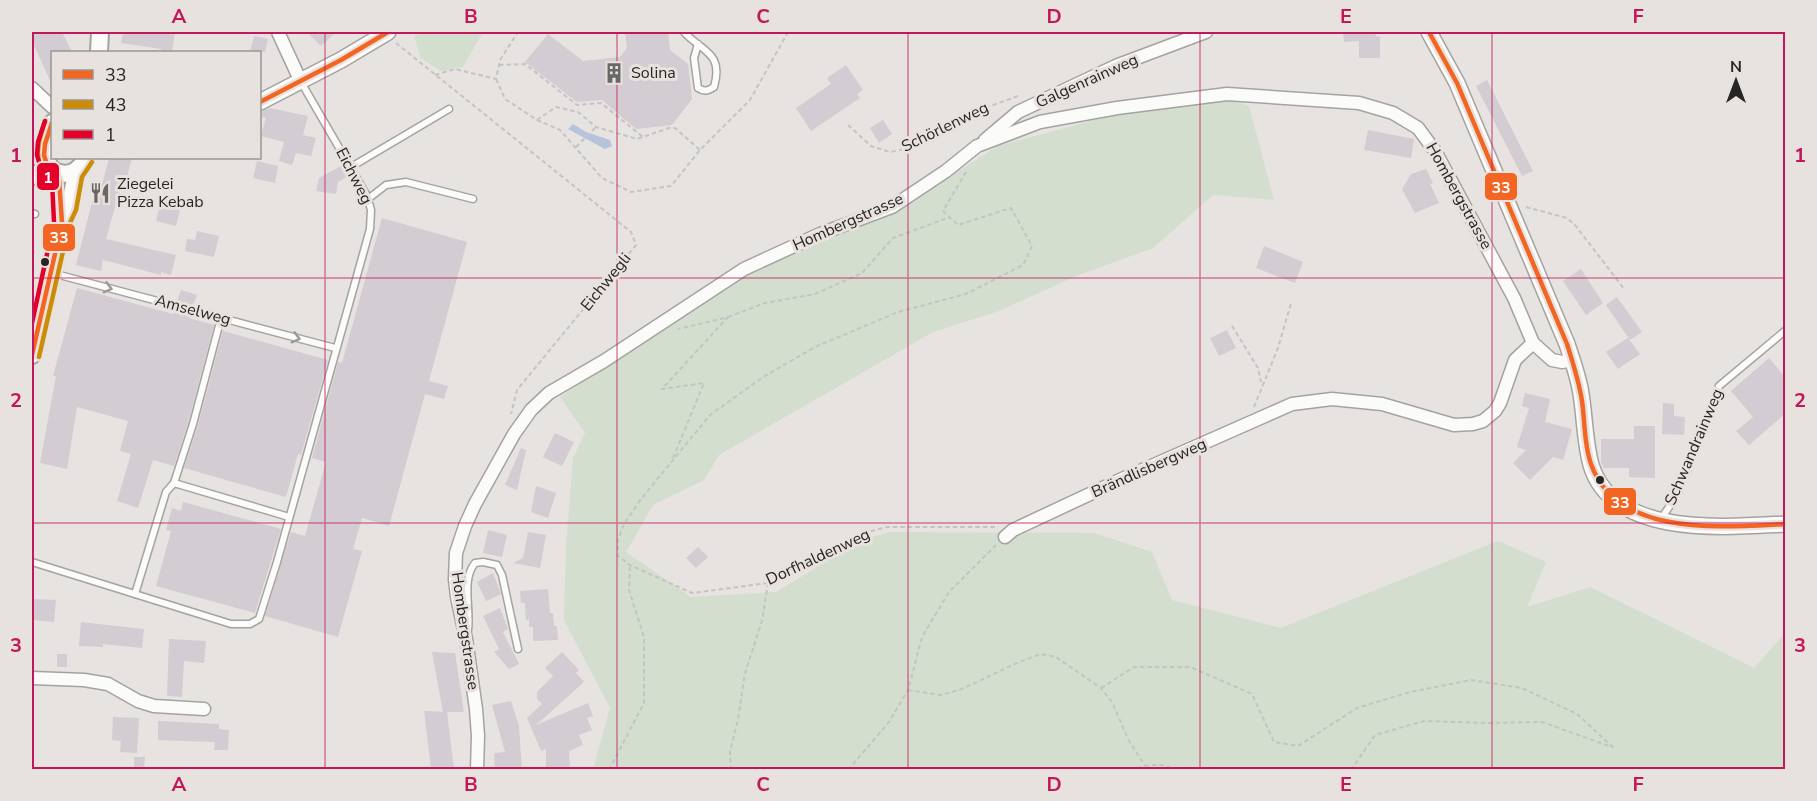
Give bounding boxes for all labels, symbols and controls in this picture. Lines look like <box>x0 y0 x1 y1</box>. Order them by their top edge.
text: A <box>172 3 187 30</box>
text: B <box>464 3 478 30</box>
text: C <box>756 3 770 30</box>
text: D <box>1046 3 1062 30</box>
text: E <box>1340 3 1352 30</box>
text: F <box>1632 3 1644 30</box>
street label: Galgenrainweg <box>1032 49 1142 113</box>
legend <box>51 51 261 159</box>
north arrow <box>1706 51 1766 111</box>
text: N <box>1730 56 1742 78</box>
building icon: Solina <box>602 61 626 85</box>
place label: Solina <box>631 62 676 84</box>
text: 33 <box>105 63 127 87</box>
text: 43 <box>105 93 127 117</box>
street label: Schörlenweg <box>898 96 992 158</box>
text: 1 <box>105 123 116 147</box>
street label: Hombergstrasse <box>1421 139 1497 253</box>
text: 1 <box>10 142 22 169</box>
text: 1 <box>1794 142 1806 169</box>
street label: Eichweg <box>330 144 378 208</box>
line badge: 1 <box>36 162 60 191</box>
text: 1 <box>43 167 53 189</box>
line badge: 33 <box>1484 172 1518 201</box>
place label: Ziegelei Pizza Kebab <box>117 173 204 213</box>
text: 33 <box>1491 177 1511 199</box>
restaurant icon: Ziegelei Pizza Kebab <box>88 181 112 205</box>
street label: Hombergstrasse <box>789 188 907 256</box>
line badge: 33 <box>42 223 76 252</box>
text: 33 <box>49 227 69 249</box>
street label: Eichwegli <box>576 248 636 316</box>
unlabelled marker <box>39 256 51 268</box>
one-way arrow <box>103 280 113 293</box>
street label: Amselweg <box>153 289 233 331</box>
one-way arrow <box>291 330 301 343</box>
street label: Schwandrainweg <box>1660 385 1728 509</box>
text: 2 <box>10 387 22 414</box>
text: 2 <box>1794 387 1806 414</box>
street label: Brändlisbergweg <box>1088 433 1210 503</box>
unlabelled marker <box>1594 474 1606 486</box>
line badge: 33 <box>1603 487 1637 516</box>
text: 33 <box>1610 492 1630 514</box>
street label: Dorfhaldenweg <box>762 523 874 591</box>
street label: Hombergstrasse <box>446 571 484 691</box>
text: 3 <box>10 632 22 659</box>
text: 3 <box>1794 632 1806 659</box>
text: A <box>172 771 187 798</box>
text: B <box>464 771 478 798</box>
text: C <box>756 771 770 798</box>
text: D <box>1046 771 1062 798</box>
text: E <box>1340 771 1352 798</box>
text: F <box>1632 771 1644 798</box>

